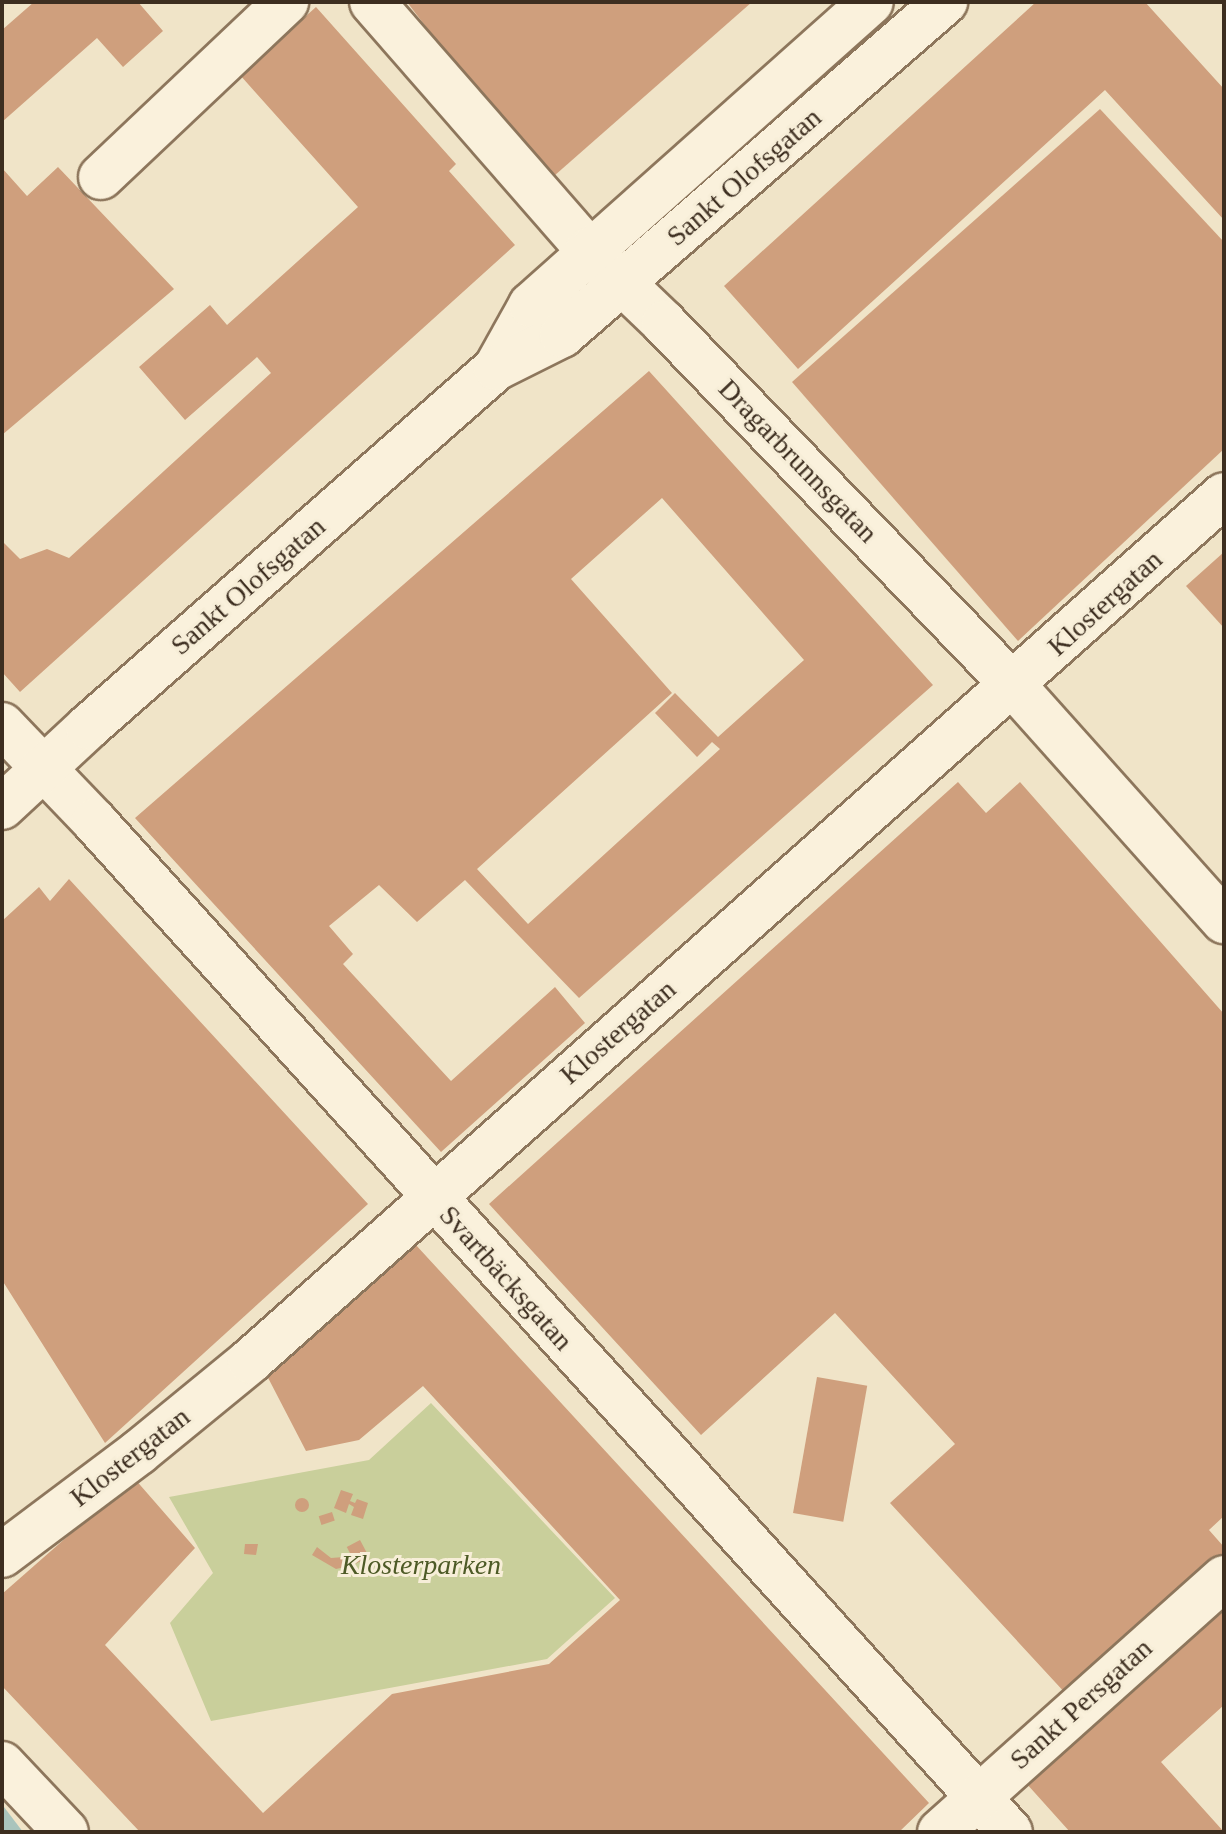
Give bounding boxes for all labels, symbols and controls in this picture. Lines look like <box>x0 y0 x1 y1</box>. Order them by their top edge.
street label: Sankt Olofsgatan <box>660 101 828 253</box>
street label: Dragarbrunnsgatan <box>711 372 885 550</box>
street label: Sankt Olofsgatan <box>164 510 332 662</box>
street label: Klostergatan <box>1041 543 1169 663</box>
street label: Klostergatan <box>553 973 683 1091</box>
street label: Svartbäcksgatan <box>432 1199 580 1357</box>
street label: Klostergatan <box>63 1400 197 1514</box>
park label: Klosterparken <box>341 1548 501 1582</box>
street label: Sankt Persgatan <box>1003 1631 1159 1777</box>

